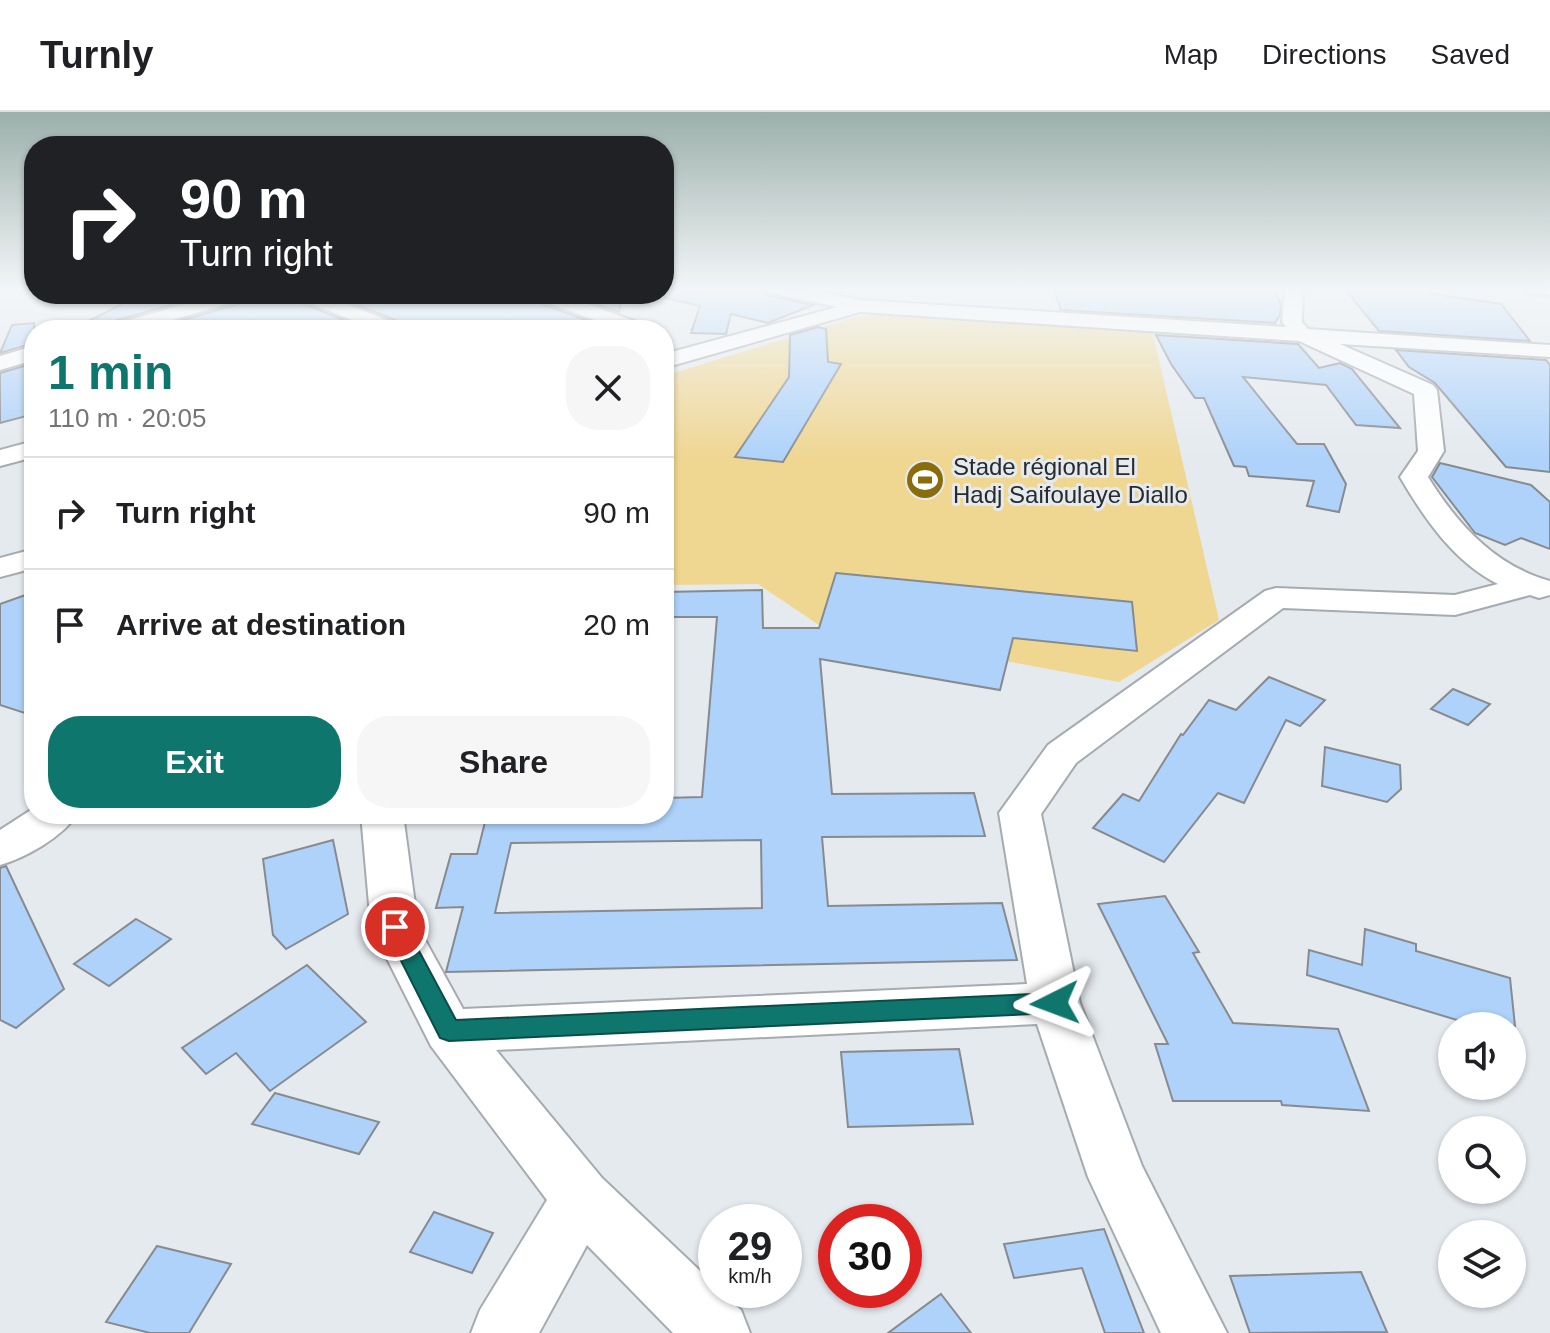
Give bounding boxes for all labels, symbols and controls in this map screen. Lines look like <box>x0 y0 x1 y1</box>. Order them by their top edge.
text: Turnly <box>40 34 153 76</box>
text: Map <box>1164 39 1218 70</box>
text: Directions <box>1262 39 1387 70</box>
text: Saved <box>1431 39 1510 70</box>
text: 90 m <box>180 167 308 230</box>
icon: right <box>48 168 152 272</box>
text: Turn right <box>180 233 333 274</box>
text: 1 min <box>48 346 173 399</box>
button: close <box>566 346 650 430</box>
text: 110 m · 20:05 <box>48 403 207 433</box>
place label: Stade régional El Hadj Saifoulaye Diallo <box>953 453 1188 508</box>
sports icon: Stade régional El Hadj Saifoulaye Diallo <box>904 459 946 501</box>
icon: right <box>48 491 92 535</box>
text: Turn right <box>116 496 255 529</box>
text: 90 m <box>583 496 650 529</box>
icon: arrive <box>48 603 92 647</box>
text: Arrive at destination <box>116 608 406 641</box>
text: 20 m <box>583 608 650 641</box>
button: Exit <box>48 716 341 808</box>
button: Share <box>357 716 650 808</box>
pin <box>361 893 429 961</box>
icon: arrive <box>373 905 417 949</box>
position arrow <box>1013 961 1097 1045</box>
map controls <box>1438 1012 1526 1308</box>
button: sound <box>1438 1012 1526 1100</box>
button: search <box>1438 1116 1526 1204</box>
speed limit sign: 30 <box>818 1204 922 1308</box>
button: layers <box>1438 1220 1526 1308</box>
text: 29 <box>728 1224 772 1268</box>
text: km/h <box>728 1265 772 1287</box>

